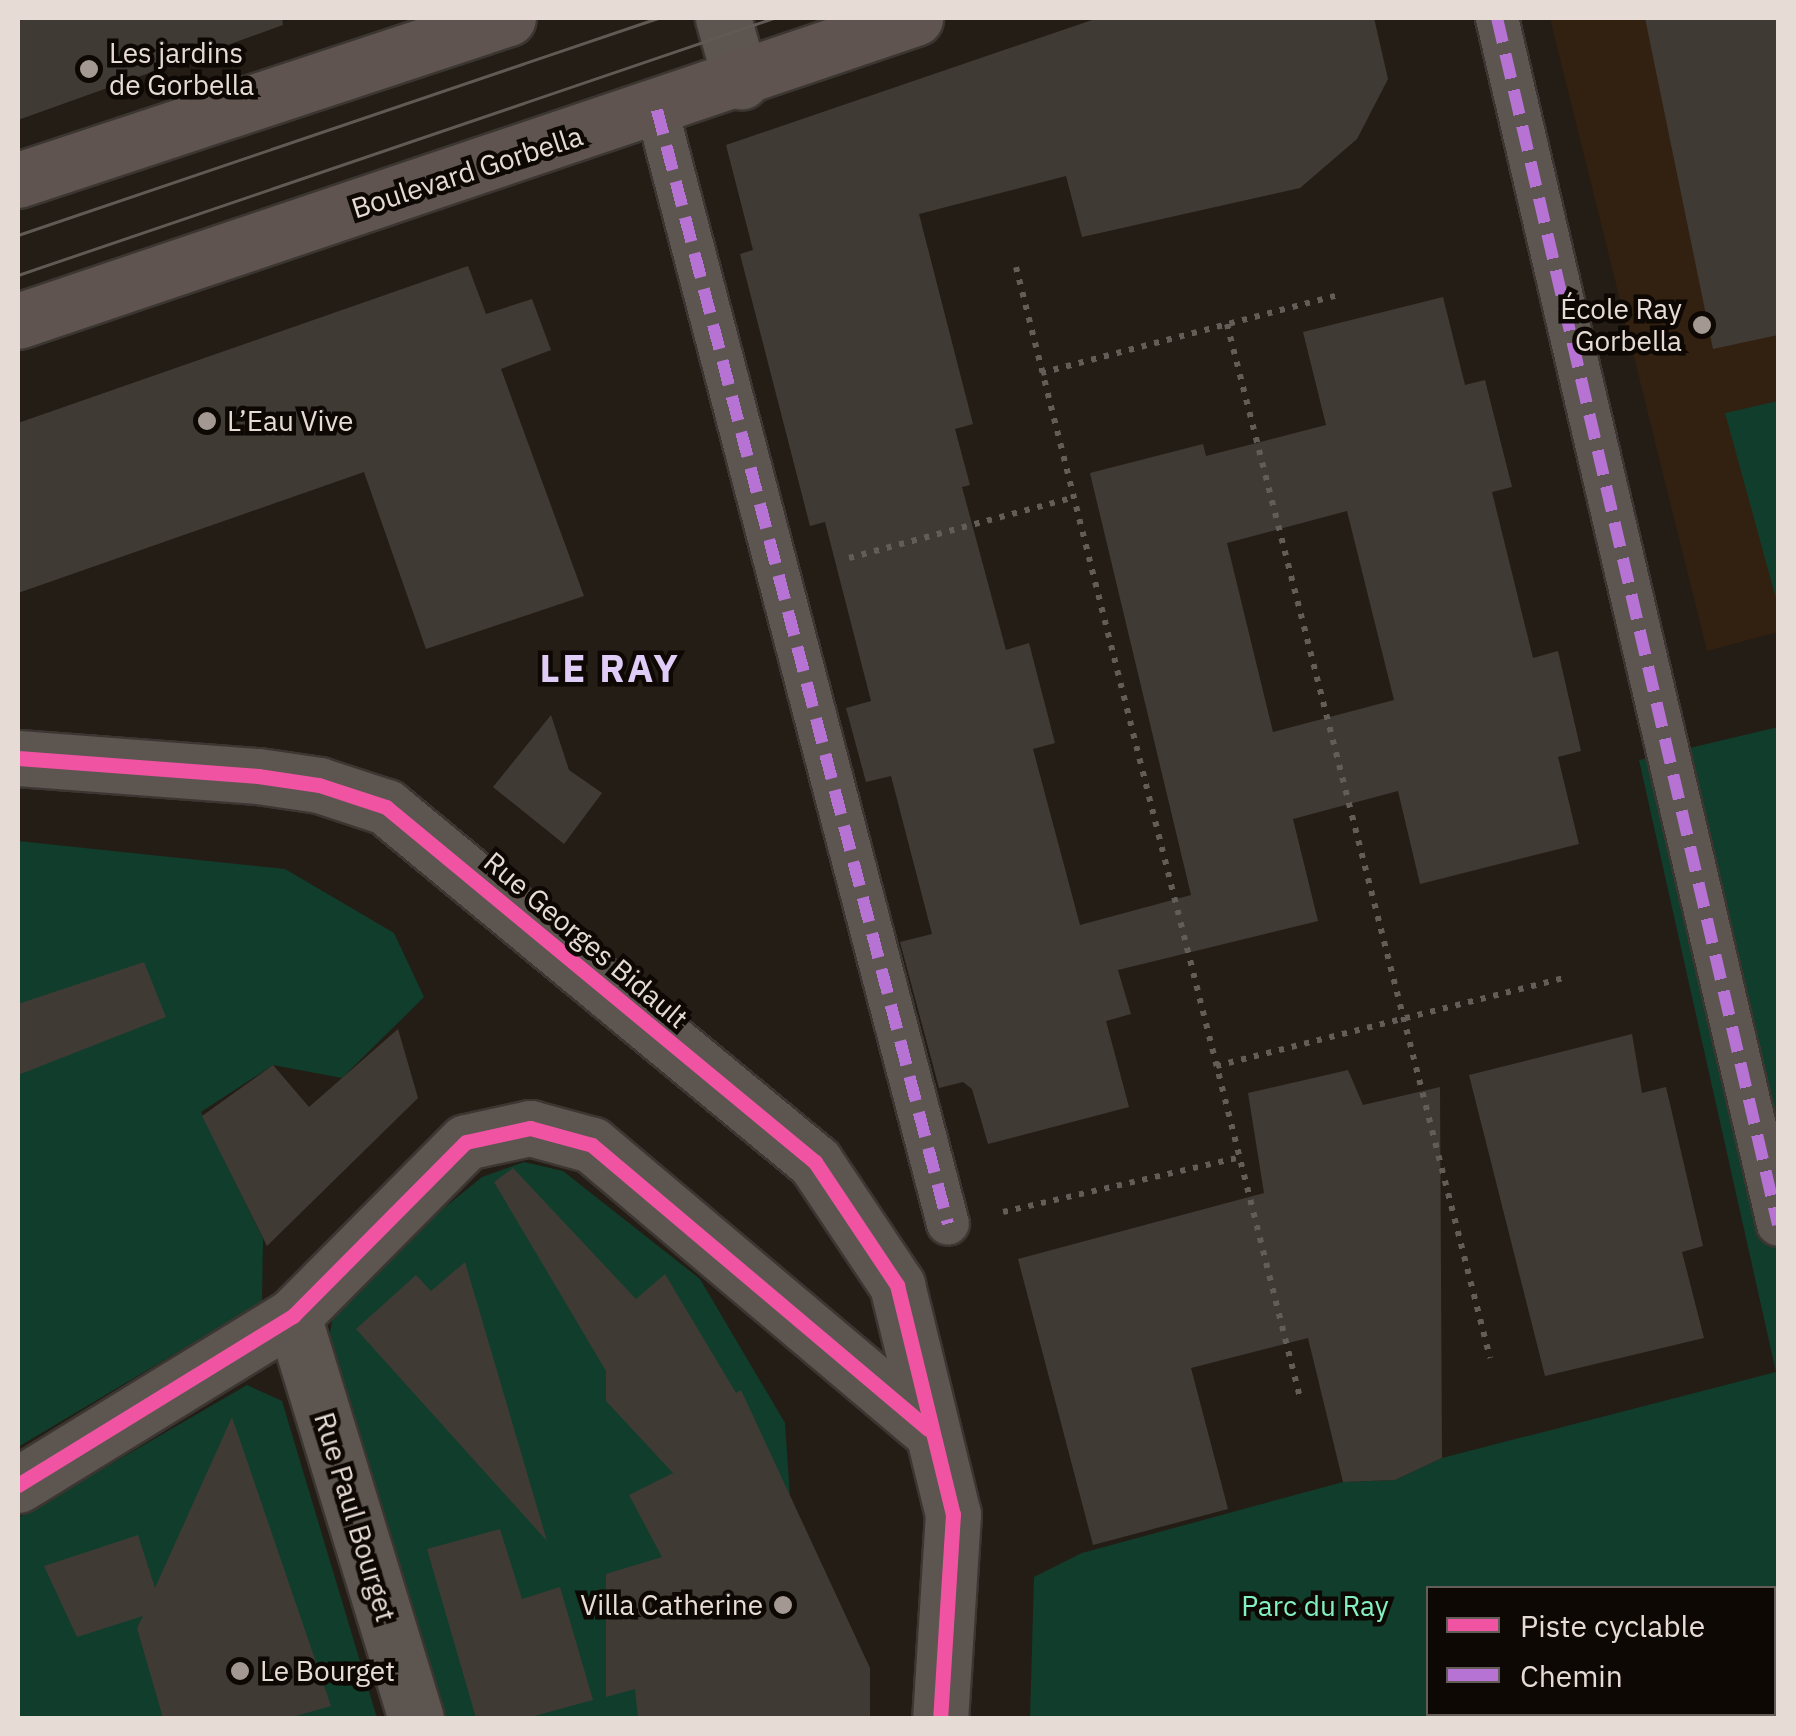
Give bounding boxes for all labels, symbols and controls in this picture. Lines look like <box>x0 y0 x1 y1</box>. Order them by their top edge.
place label: Les jardins de Gorbella <box>109 36 254 102</box>
marker: Les jardins de Gorbella <box>78 58 100 80</box>
street label: Boulevard Gorbella <box>347 119 587 225</box>
place label: École Ray Gorbella <box>1560 292 1682 358</box>
marker: École Ray Gorbella <box>1691 314 1713 336</box>
place label: L’Eau Vive <box>227 404 353 438</box>
marker: L’Eau Vive <box>196 410 218 432</box>
district label: LE RAY <box>540 645 680 691</box>
street label: Rue Georges Bidault <box>477 845 695 1035</box>
street label: Rue Paul Bourget <box>307 1408 403 1626</box>
legend <box>1426 1586 1776 1716</box>
place label: Villa Catherine <box>580 1588 763 1622</box>
park label: Parc du Ray <box>1241 1589 1389 1623</box>
marker: Villa Catherine <box>772 1594 794 1616</box>
text: Piste cyclable <box>1520 1606 1705 1645</box>
place label: Le Bourget <box>260 1654 395 1688</box>
text: Chemin <box>1520 1656 1623 1695</box>
marker: Le Bourget <box>229 1660 251 1682</box>

